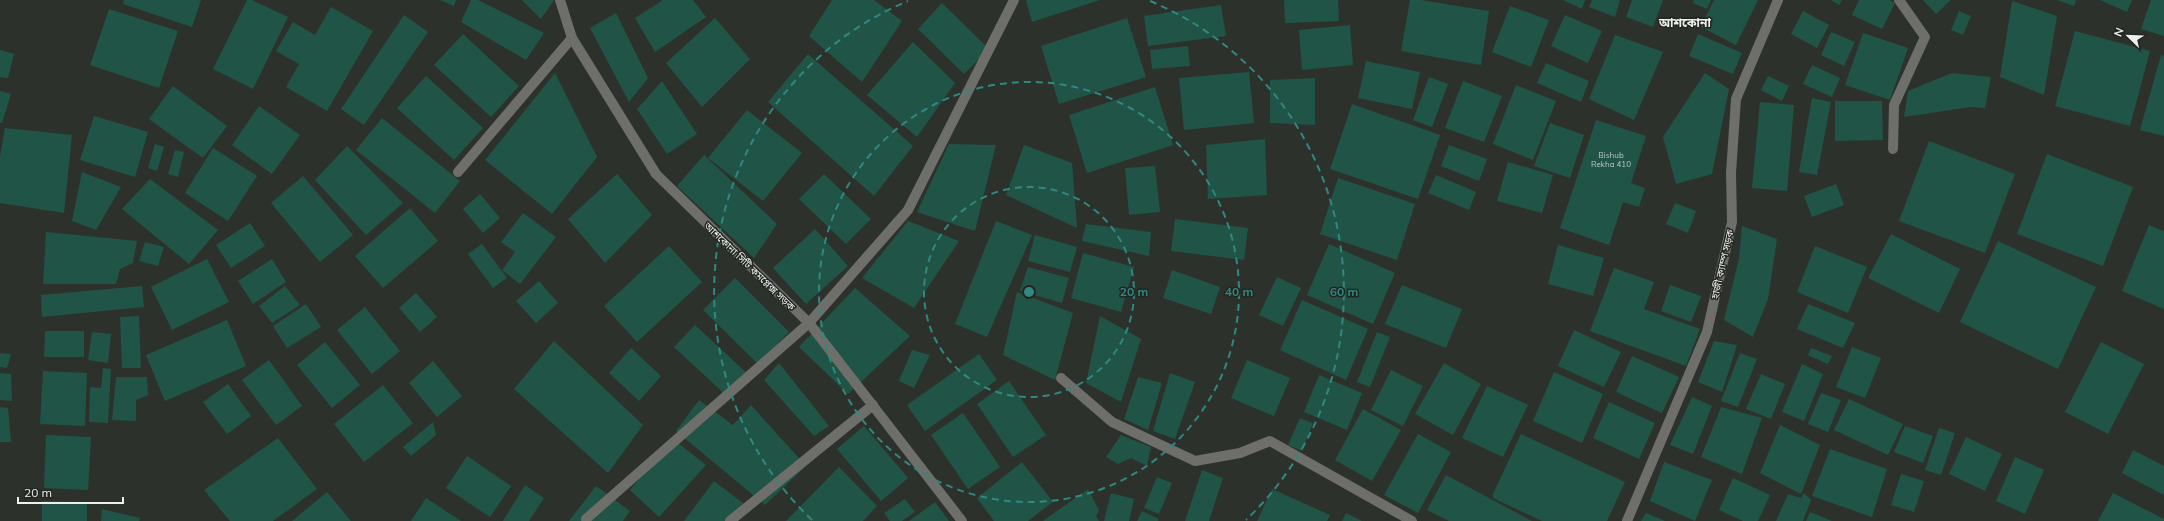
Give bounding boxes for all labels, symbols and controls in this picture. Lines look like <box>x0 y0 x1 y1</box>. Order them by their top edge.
district label: আশকোনা <box>1658 15 1711 30</box>
north arrow <box>2108 16 2148 56</box>
text: N <box>2111 26 2127 39</box>
house number: Bishub Rekha 410 <box>1591 150 1631 169</box>
street label: আশকোনা সিটি কমপ্লেক্স সড়ক <box>701 219 799 314</box>
street label: হাজী ক্যাম্প সড়ক <box>1708 227 1737 301</box>
text: 20 m <box>1120 284 1148 299</box>
text: 40 m <box>1225 284 1253 299</box>
text: 60 m <box>1330 284 1358 299</box>
centre of rings <box>1022 285 1036 299</box>
scale bar <box>18 479 123 505</box>
text: 20 m <box>24 485 52 500</box>

